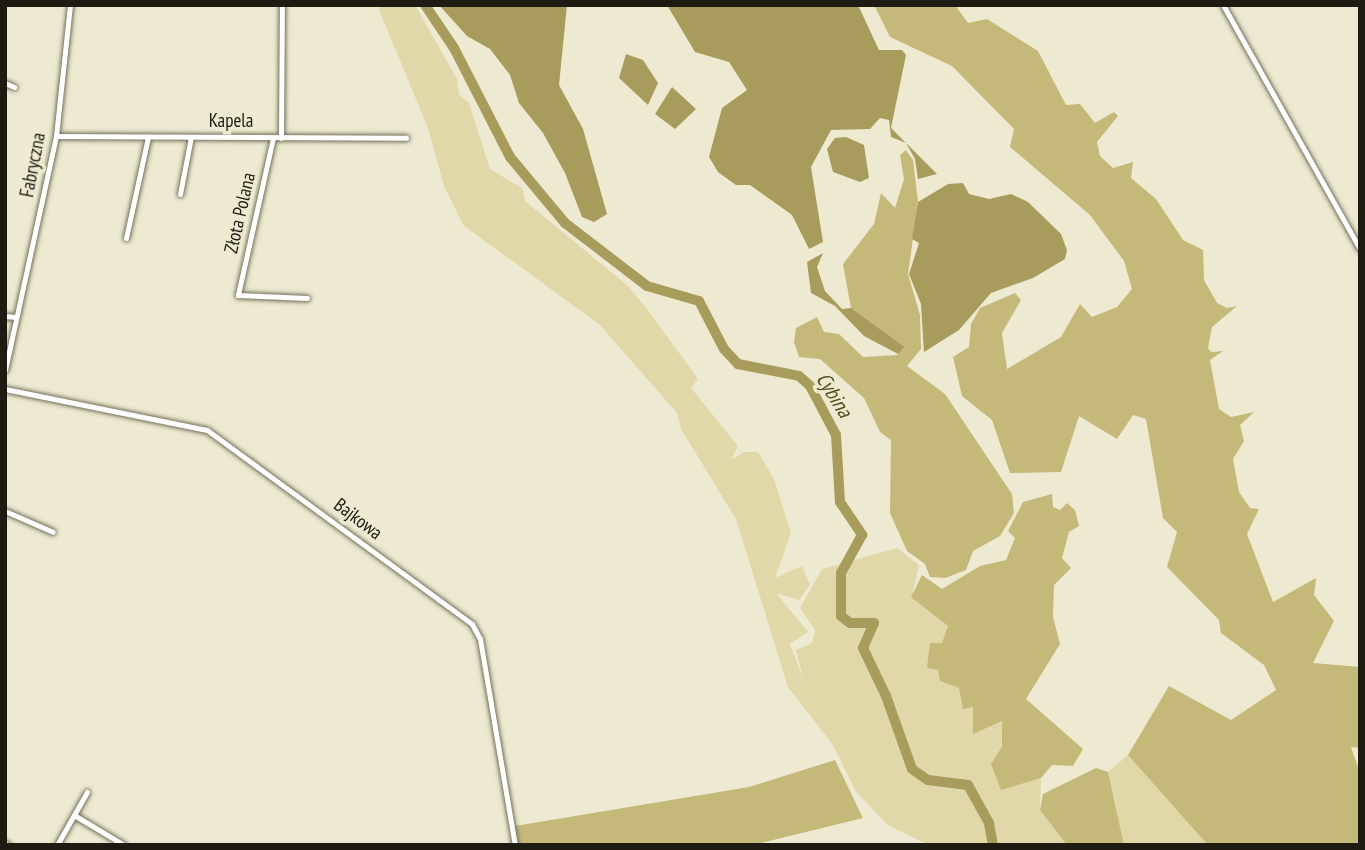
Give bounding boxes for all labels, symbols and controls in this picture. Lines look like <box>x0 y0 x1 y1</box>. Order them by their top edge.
street label: Kapela <box>209 110 253 132</box>
street label: Fabryczna <box>16 131 50 199</box>
street label: Złota Polana <box>220 170 260 256</box>
water label: Cybina <box>811 368 857 422</box>
street label: Bajkowa <box>329 493 387 545</box>

